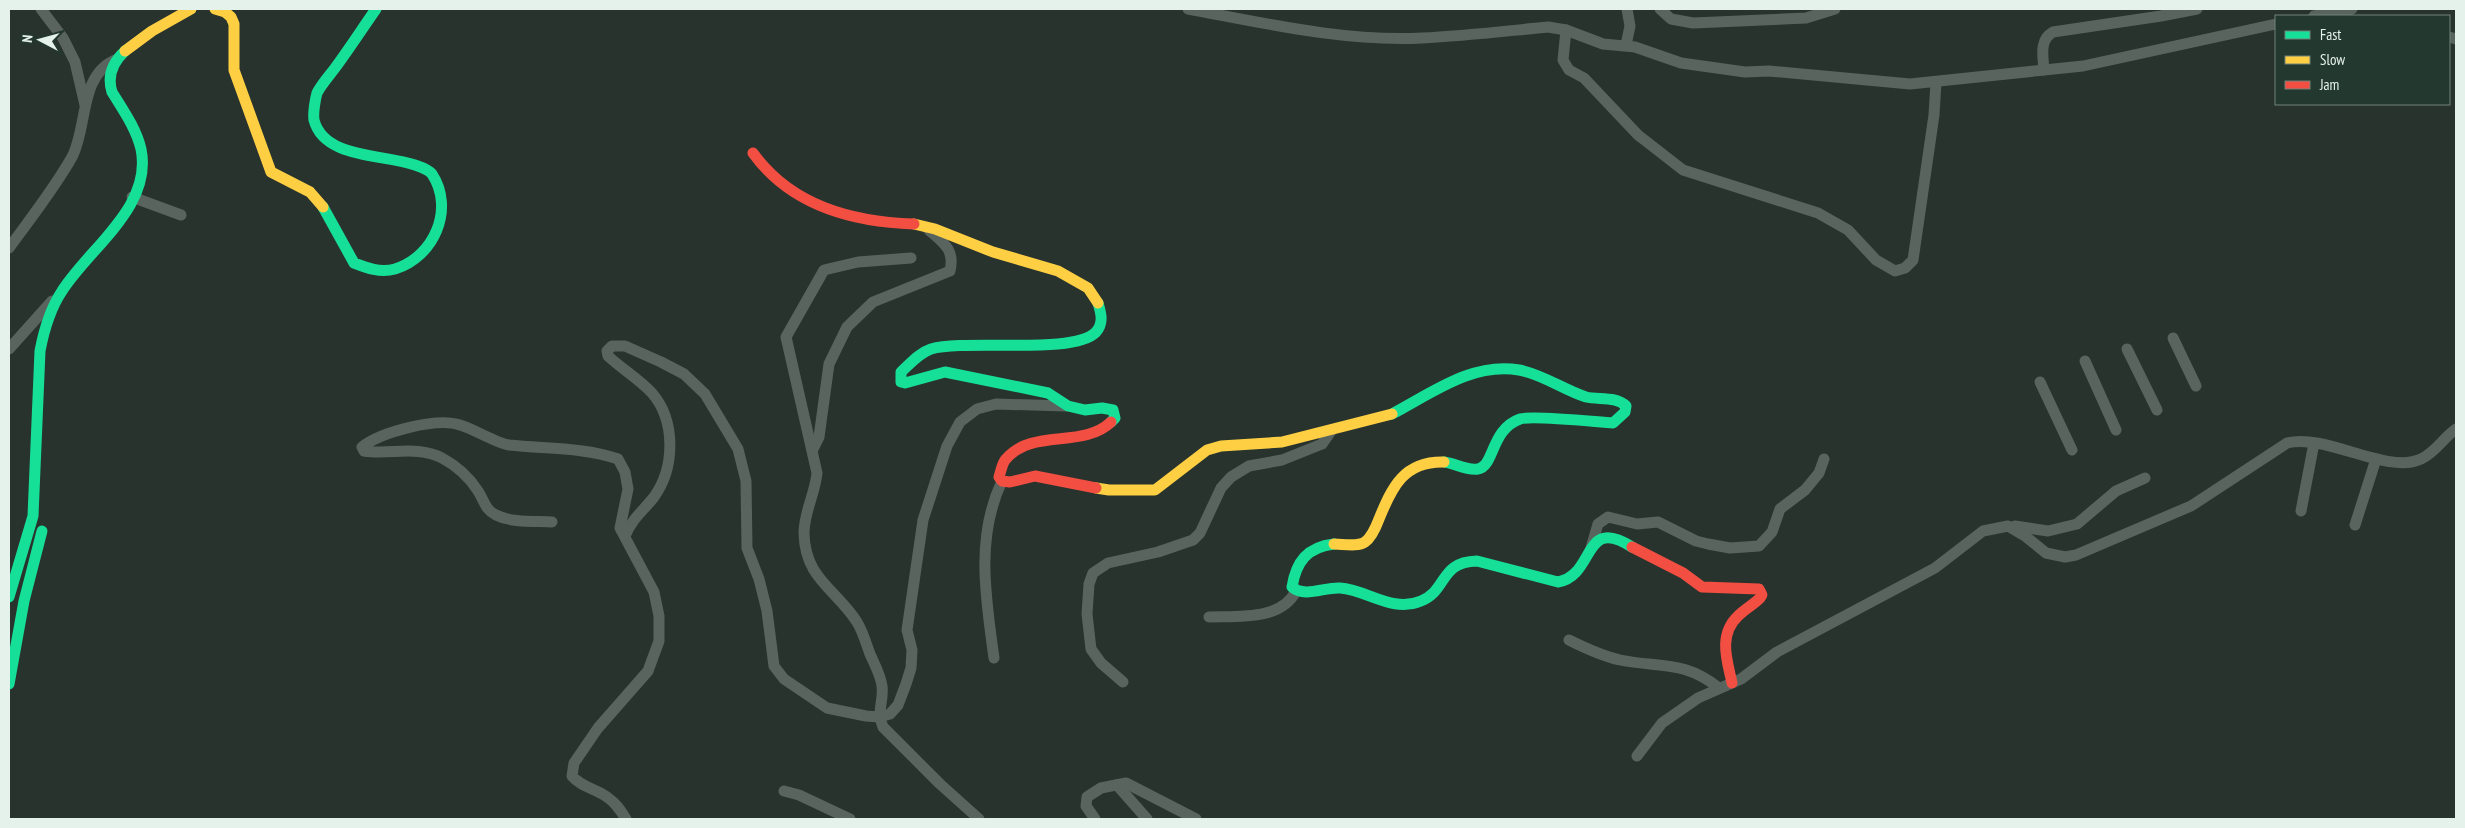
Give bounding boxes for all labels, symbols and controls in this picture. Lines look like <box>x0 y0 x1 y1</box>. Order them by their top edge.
north arrow <box>15 15 65 65</box>
legend <box>2275 15 2450 105</box>
text: Fast <box>2320 25 2341 44</box>
text: N <box>18 34 36 43</box>
text: Slow <box>2320 50 2345 69</box>
text: Jam <box>2319 75 2339 94</box>

